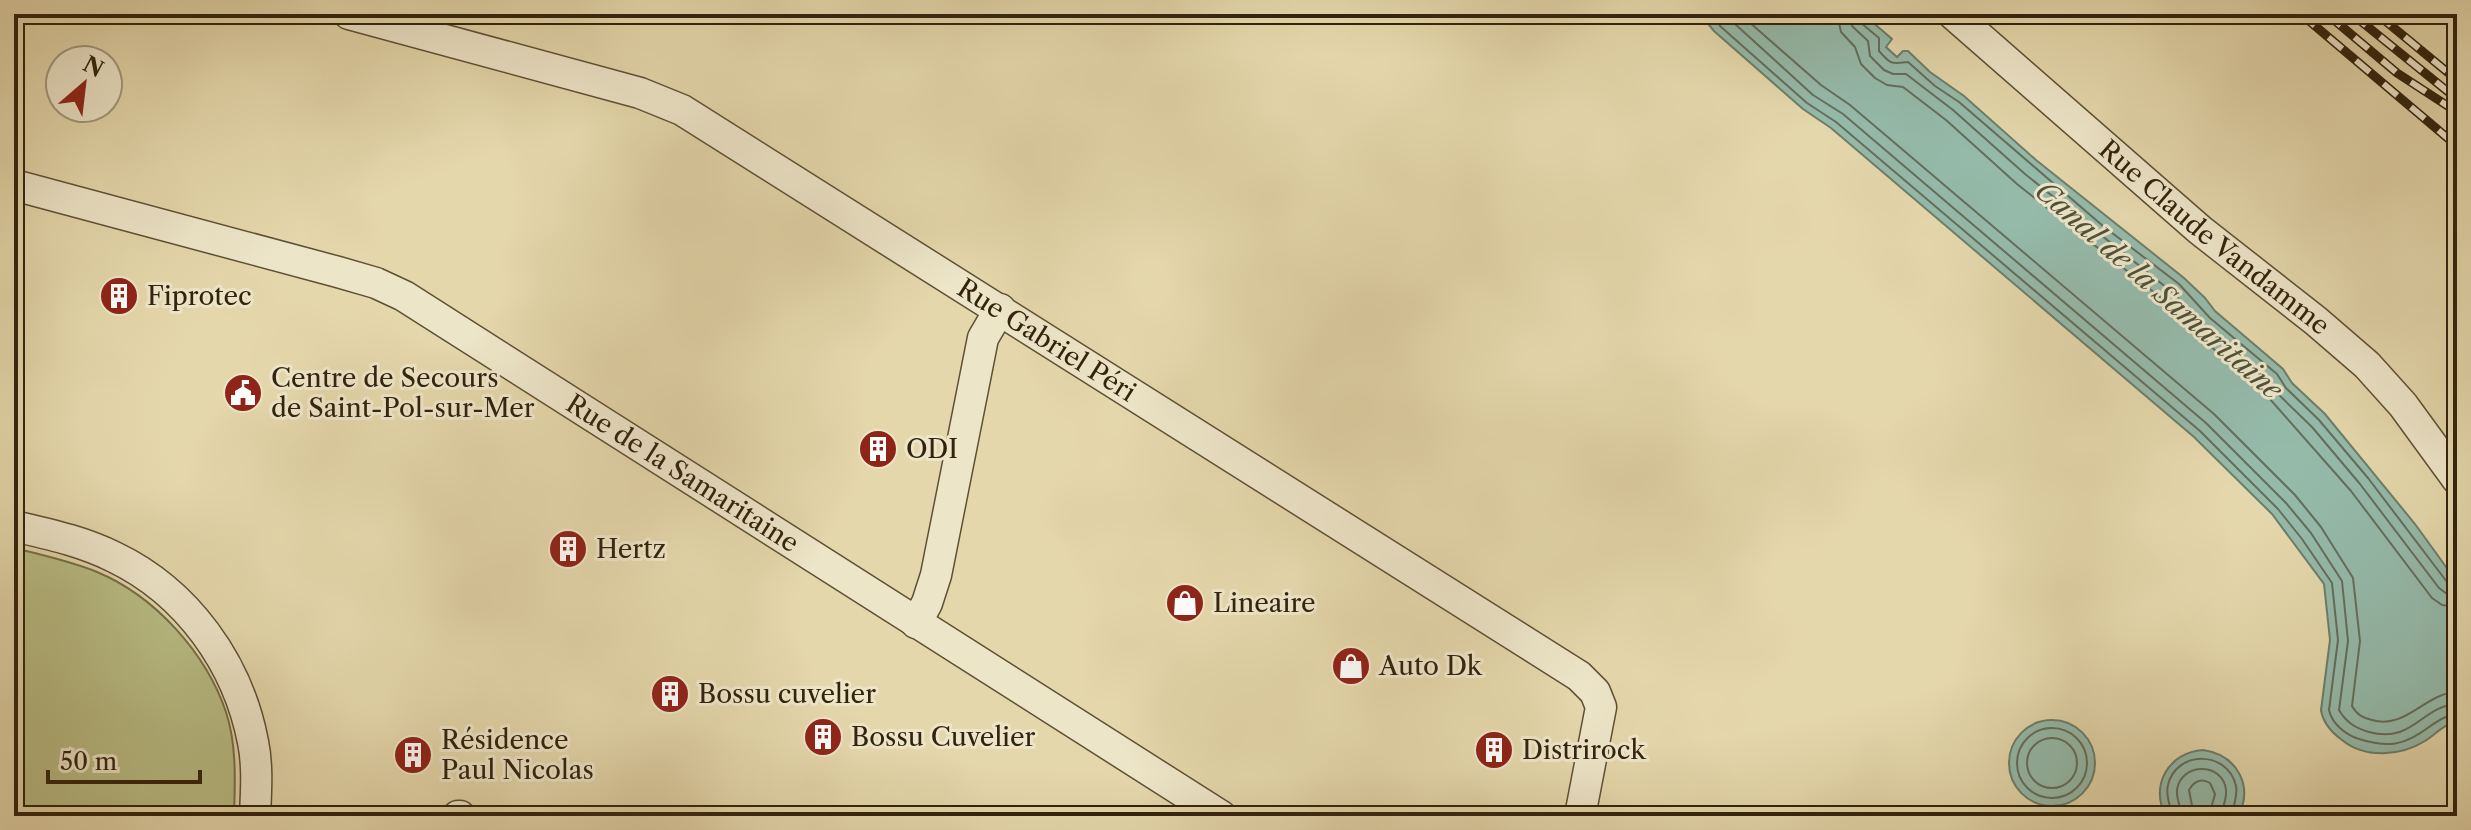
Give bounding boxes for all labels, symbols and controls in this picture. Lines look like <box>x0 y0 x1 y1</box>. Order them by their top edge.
north arrow <box>44 44 124 124</box>
text: N <box>78 50 108 83</box>
street label: Rue Claude Vandamme <box>2092 133 2336 342</box>
water label: Canal de la Samaritaine <box>2029 173 2291 407</box>
street label: Rue Gabriel Péri <box>951 272 1142 408</box>
building icon: Fiprotec <box>98 275 140 317</box>
place label: Fiprotec <box>147 280 252 312</box>
place label: Centre de Secours de Saint-Pol-sur-Mer <box>271 362 535 424</box>
public building icon: Centre de Secours de Saint-Pol-sur-Mer <box>222 372 264 414</box>
street label: Rue de la Samaritaine <box>560 387 805 559</box>
building icon: ODI <box>857 428 899 470</box>
place label: ODI <box>906 433 958 465</box>
building icon: Hertz <box>547 528 589 570</box>
place label: Hertz <box>596 533 666 565</box>
shop icon: Lineaire <box>1164 582 1206 624</box>
place label: Lineaire <box>1213 587 1316 619</box>
shop icon: Auto Dk <box>1330 645 1372 687</box>
place label: Auto Dk <box>1378 650 1483 682</box>
building icon: Bossu cuvelier <box>649 673 691 715</box>
place label: Bossu cuvelier <box>698 678 876 710</box>
building icon: Bossu Cuvelier <box>802 716 844 758</box>
place label: Bossu Cuvelier <box>851 721 1036 753</box>
place label: Résidence Paul Nicolas <box>441 724 594 786</box>
building icon: Distrirock <box>1473 729 1515 771</box>
scale bar <box>48 734 200 784</box>
building icon: Résidence Paul Nicolas <box>392 734 434 776</box>
place label: Distrirock <box>1522 734 1646 766</box>
text: 50 m <box>60 747 117 776</box>

